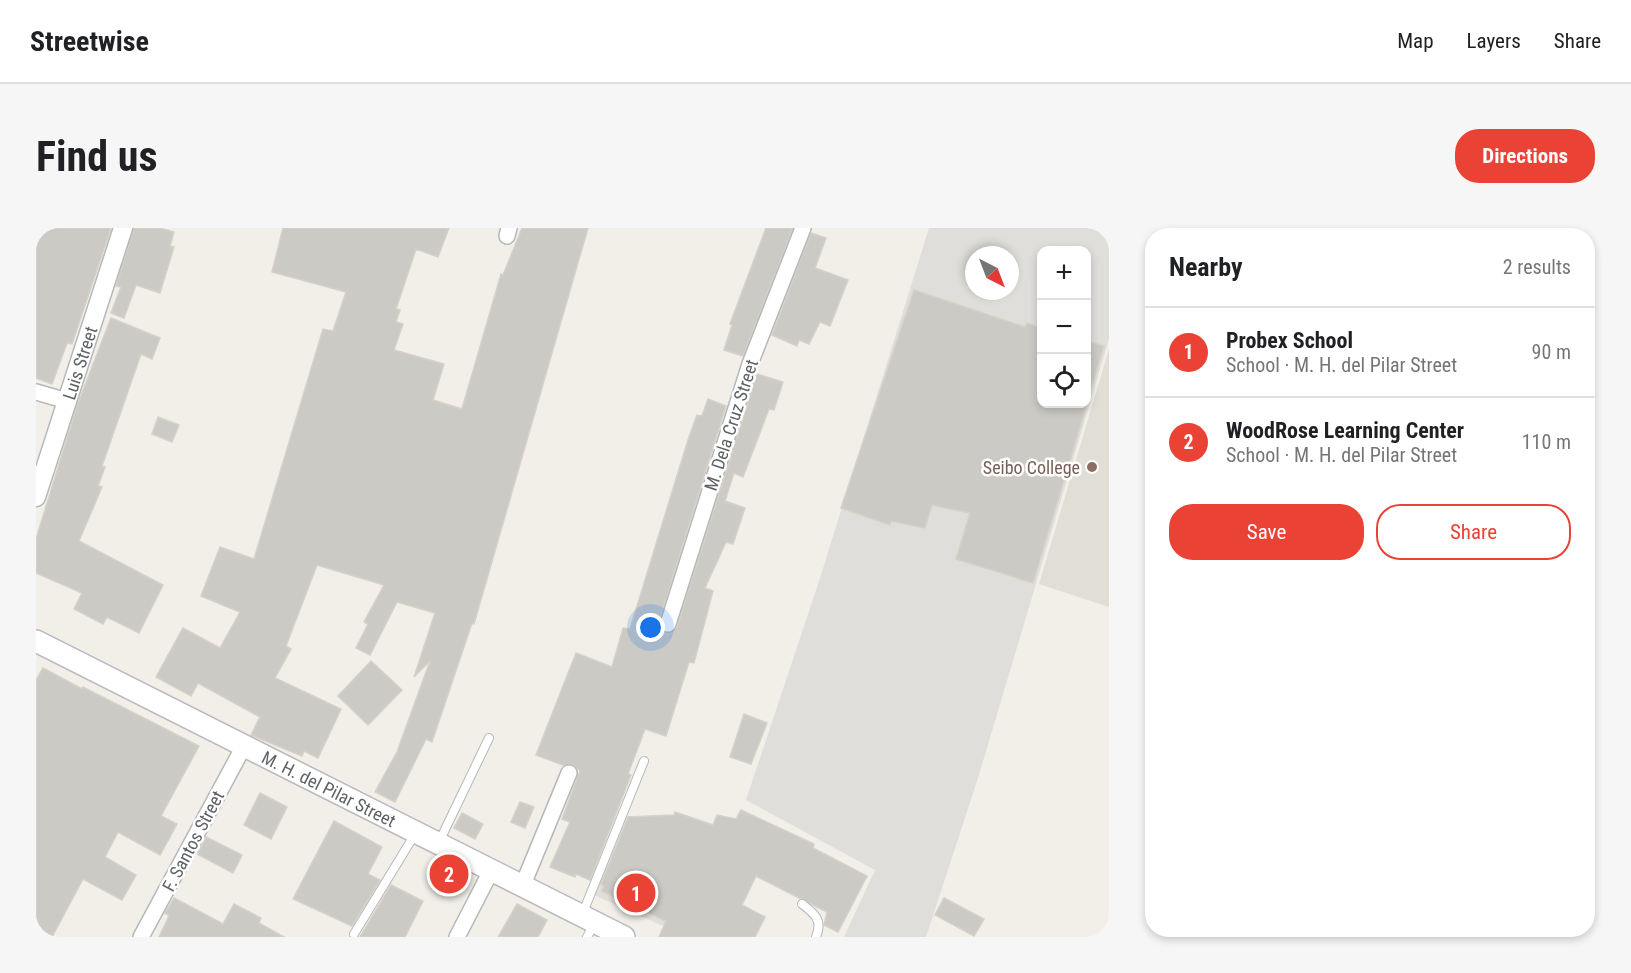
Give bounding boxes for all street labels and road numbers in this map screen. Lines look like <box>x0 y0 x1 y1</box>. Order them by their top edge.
street label: Luis Street <box>58 324 101 402</box>
street label: M. Dela Cruz Street <box>700 357 762 493</box>
street label: M. H. del Pilar Street <box>259 746 399 831</box>
street label: F. Santos Street <box>158 787 228 895</box>

